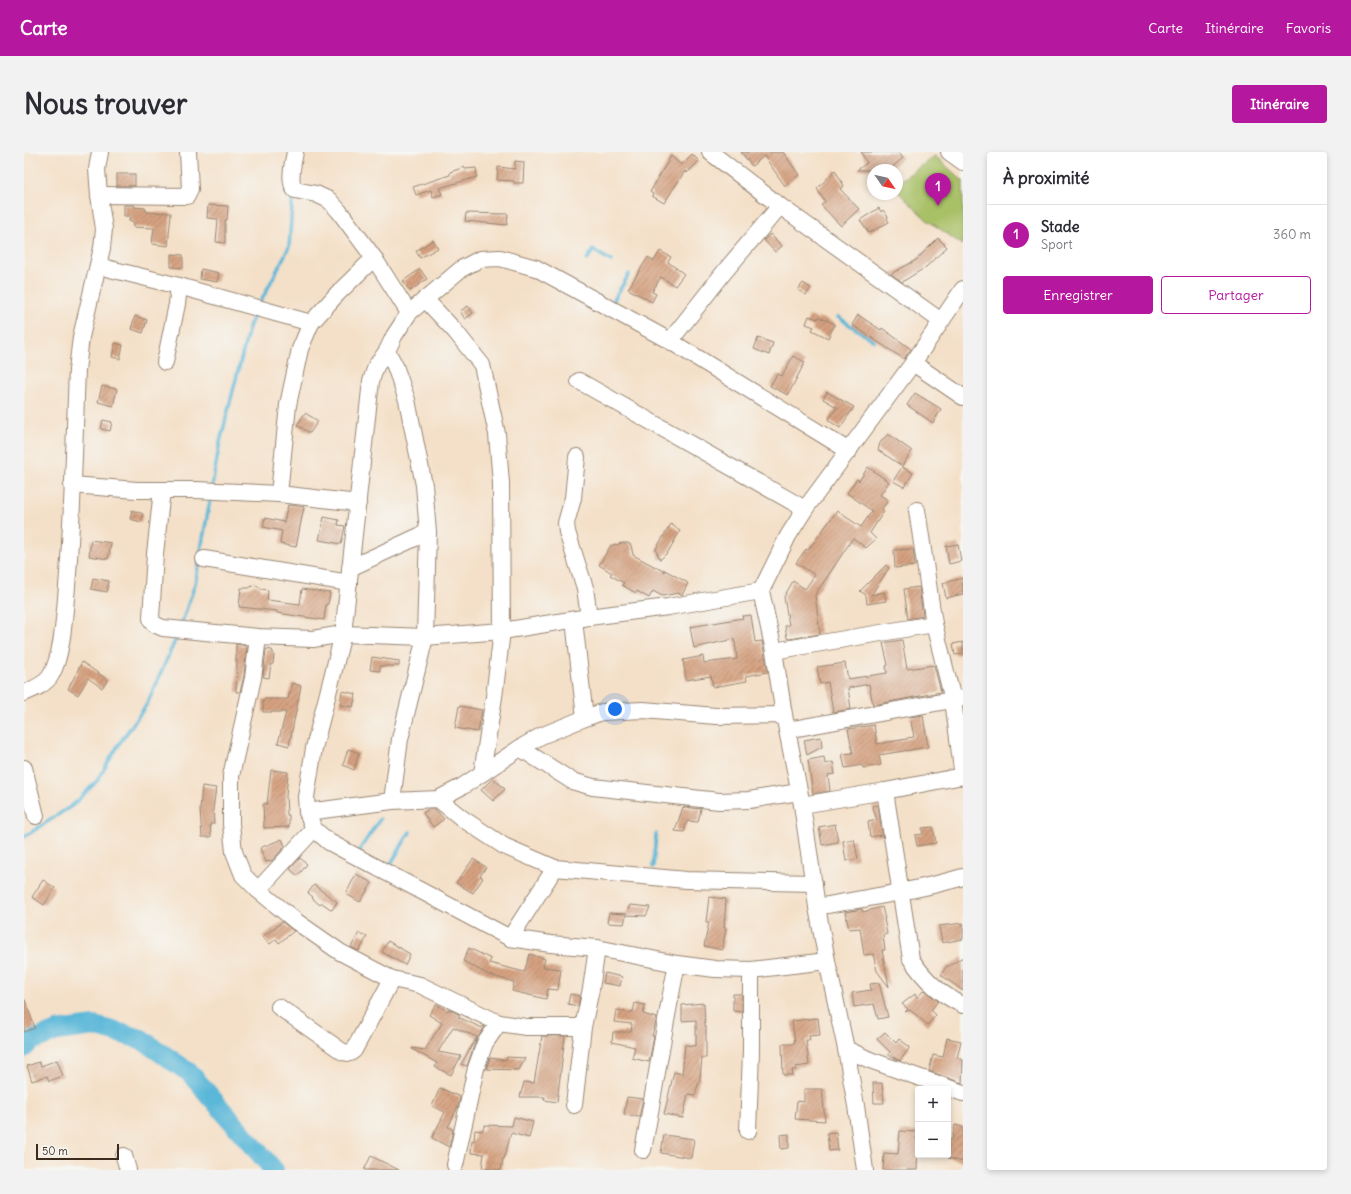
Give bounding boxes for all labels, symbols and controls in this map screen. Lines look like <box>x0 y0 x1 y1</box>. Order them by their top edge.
text: Carte <box>20 16 67 40</box>
text: Carte <box>1148 19 1183 37</box>
text: Itinéraire <box>1205 19 1264 37</box>
text: Favoris <box>1286 19 1331 37</box>
button: Itinéraire <box>1232 85 1327 123</box>
text: Nous trouver <box>24 86 187 122</box>
north arrow <box>867 164 903 200</box>
text: À proximité <box>1003 167 1089 189</box>
pin: 1 <box>925 173 951 206</box>
text: Stade <box>1041 217 1079 236</box>
text: 1 <box>1013 226 1019 243</box>
text: 360 m <box>1273 226 1311 243</box>
text: Sport <box>1041 236 1073 253</box>
button: Enregistrer <box>1003 276 1153 314</box>
button: Partager <box>1161 276 1311 314</box>
your location <box>605 699 625 719</box>
map controls <box>915 1086 951 1158</box>
button: + <box>915 1086 951 1122</box>
button: − <box>915 1122 951 1158</box>
scale bar <box>36 1142 119 1161</box>
text: 50 m <box>42 1144 68 1158</box>

